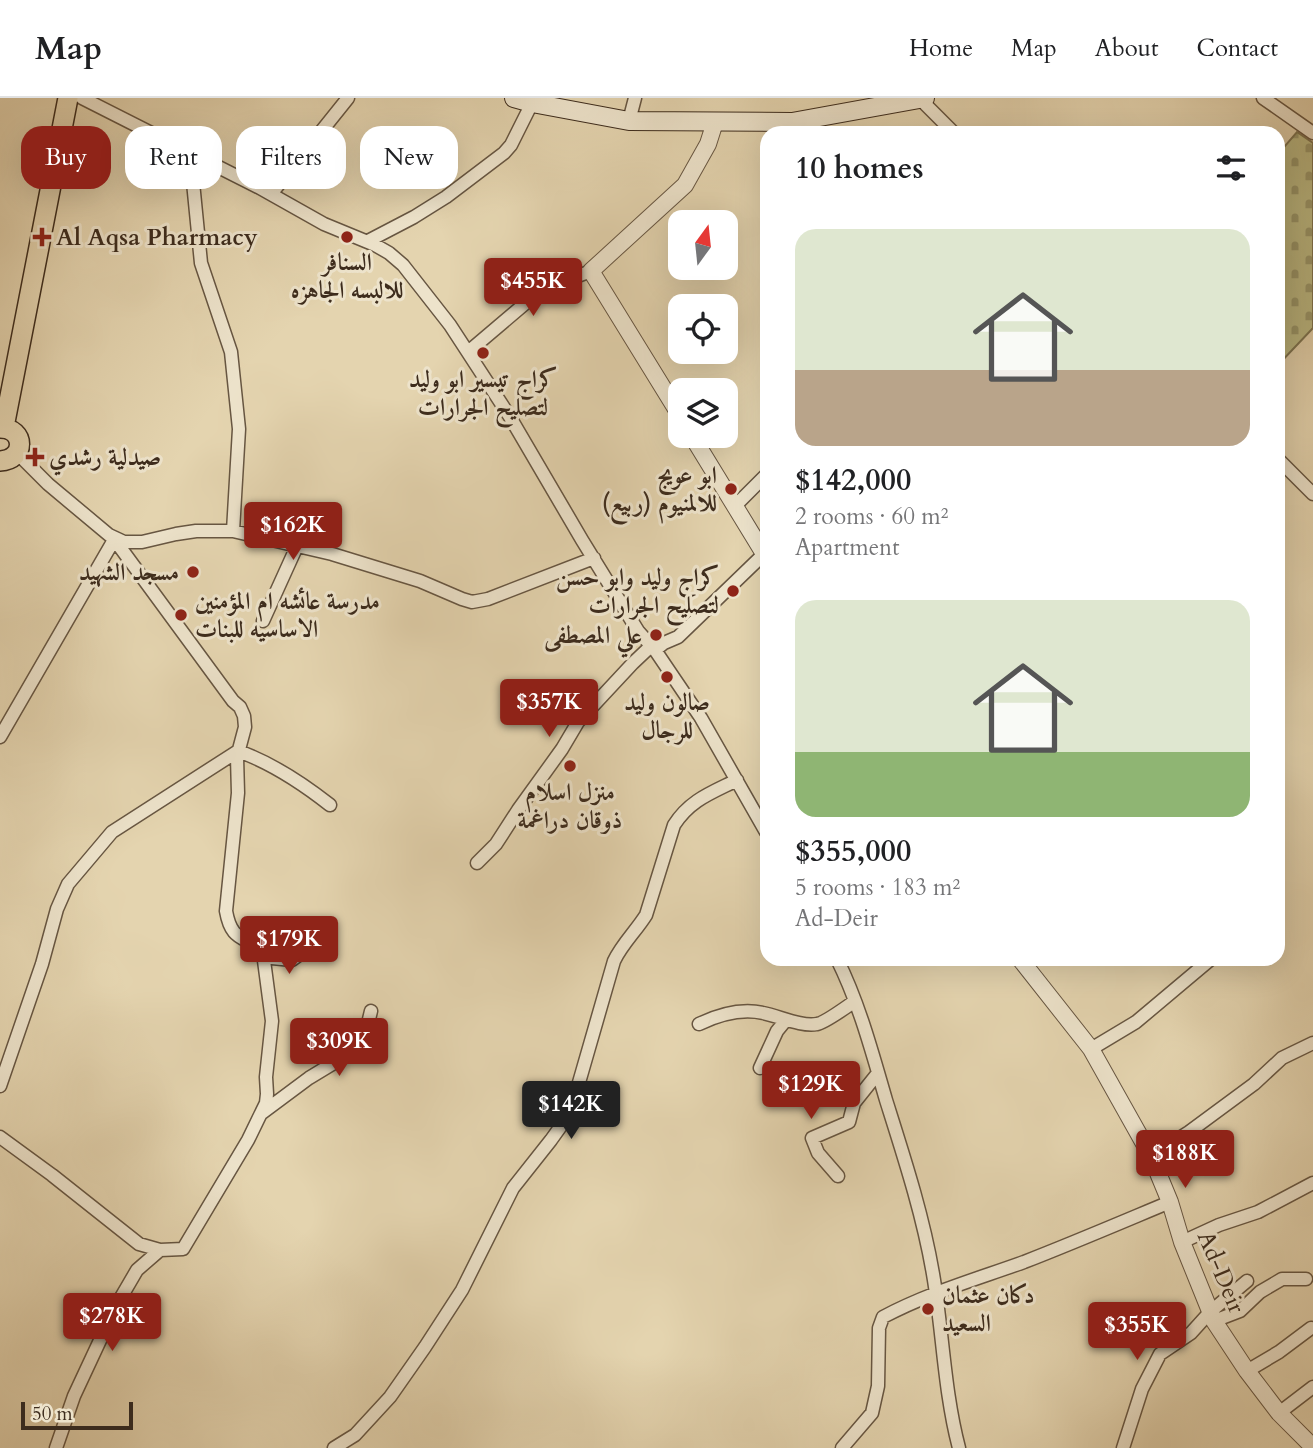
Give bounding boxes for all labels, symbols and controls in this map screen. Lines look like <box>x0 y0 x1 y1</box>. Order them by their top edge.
text: Map <box>35 26 102 71</box>
text: Home <box>909 32 973 65</box>
text: Map <box>1011 32 1057 65</box>
text: About <box>1095 32 1159 65</box>
text: Contact <box>1197 32 1278 65</box>
chip: Buy <box>21 126 111 189</box>
chip: Rent <box>125 126 222 189</box>
chip: Filters <box>236 126 346 189</box>
chip: New <box>360 126 458 189</box>
text: 10 homes <box>795 148 924 189</box>
icon: filters <box>1212 149 1250 187</box>
north arrow <box>668 210 738 280</box>
map controls <box>668 210 738 448</box>
place label: Al Aqsa Pharmacy <box>56 221 258 254</box>
marker: Al Aqsa Pharmacy <box>34 229 50 245</box>
marker: السنافر للالبسه الجاهزه <box>339 229 355 245</box>
place label: السنافر للالبسه الجاهزه <box>291 246 403 307</box>
pin: $455K <box>484 258 582 318</box>
text: $455K <box>500 265 566 296</box>
icon: home <box>960 274 1086 400</box>
button: locate <box>668 294 738 364</box>
marker: كراج تيسير ابو وليد لتصليح الجرارات <box>475 345 491 361</box>
place label: كراج تيسير ابو وليد لتصليح الجرارات <box>409 363 557 429</box>
button: layers <box>668 378 738 448</box>
place label: صيدلية رشدي <box>49 441 161 476</box>
marker: صيدلية رشدي <box>27 449 43 465</box>
place label: ابو عويج للالمنيوم (ربيع) <box>602 459 717 525</box>
text: $142,000 <box>795 460 911 501</box>
marker: ابو عويج للالمنيوم (ربيع) <box>723 481 739 497</box>
text: 2 rooms · 60 m² <box>795 501 948 532</box>
pin: $162K <box>244 503 342 562</box>
text: $162K <box>260 509 326 540</box>
text: Apartment <box>795 532 899 563</box>
place label: مسجد الشهيد <box>79 556 179 589</box>
place label: كراج وليد وابو حسن لتصليح الجرارات <box>556 561 719 627</box>
marker: مسجد الشهيد <box>185 564 201 580</box>
marker: كراج وليد وابو حسن لتصليح الجرارات <box>725 583 741 599</box>
place label: مدرسة عائشه ام المؤمنين الاساسيه للبنات <box>195 585 380 646</box>
marker: مدرسة عائشه ام المؤمنين الاساسيه للبنات <box>173 607 189 623</box>
place label: علي المصطفى <box>543 619 642 658</box>
marker: علي المصطفى <box>648 627 664 643</box>
icon: home <box>960 645 1086 771</box>
marker: صالون وليد للرجال <box>659 669 675 685</box>
pin: $357K <box>500 680 598 739</box>
text: $357K <box>516 686 582 717</box>
place label: صالون وليد للرجال <box>624 686 710 747</box>
marker: منزل اسلام ذوقان دراغمة <box>562 758 578 774</box>
place label: منزل اسلام ذوقان دراغمة <box>518 776 622 837</box>
text: $355,000 <box>795 831 911 872</box>
text: 5 rooms · 183 m² <box>795 872 960 903</box>
text: Ad-Deir <box>795 903 878 934</box>
pin: $179K <box>240 916 338 976</box>
text: $179K <box>256 923 322 954</box>
pin: $309K <box>290 1018 388 1078</box>
text: $309K <box>306 1025 372 1056</box>
pin: $129K <box>762 1062 860 1121</box>
text: $129K <box>778 1068 844 1099</box>
pin: $142K <box>522 1082 620 1141</box>
text: $142K <box>538 1088 604 1119</box>
pin: $188K <box>1136 1130 1234 1190</box>
text: $188K <box>1152 1137 1218 1168</box>
street label: Ad-Deir <box>1189 1226 1253 1318</box>
place label: دكان عثمان السعيد <box>942 1279 1035 1340</box>
pin: $278K <box>63 1294 161 1353</box>
text: $278K <box>79 1300 145 1331</box>
marker: دكان عثمان السعيد <box>920 1301 936 1317</box>
pin: $355K <box>1088 1302 1186 1362</box>
text: $355K <box>1104 1309 1170 1340</box>
scale bar <box>21 1399 133 1431</box>
text: 50 m <box>32 1401 73 1427</box>

